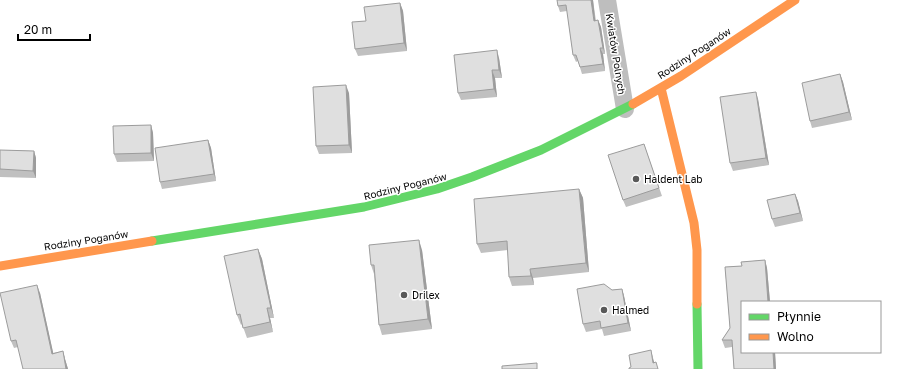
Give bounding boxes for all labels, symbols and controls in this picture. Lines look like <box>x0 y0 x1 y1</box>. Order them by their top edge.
street label: Kwiatów Polnych <box>604 13 628 95</box>
scale bar <box>18 16 90 42</box>
text: 20 m <box>24 22 52 37</box>
street label: Rodziny Poganów <box>655 25 733 81</box>
street label: Rodziny Poganów <box>362 170 448 202</box>
place label: Haldent Lab <box>644 173 702 185</box>
marker: Haldent Lab <box>631 174 641 184</box>
street label: Rodziny Poganów <box>43 227 129 253</box>
place label: Drilex <box>412 289 440 301</box>
marker: Drilex <box>399 290 409 300</box>
legend <box>741 301 881 353</box>
place label: Halmed <box>612 304 649 316</box>
marker: Halmed <box>599 305 609 315</box>
text: Płynnie <box>777 309 821 324</box>
text: Wolno <box>777 329 814 344</box>

